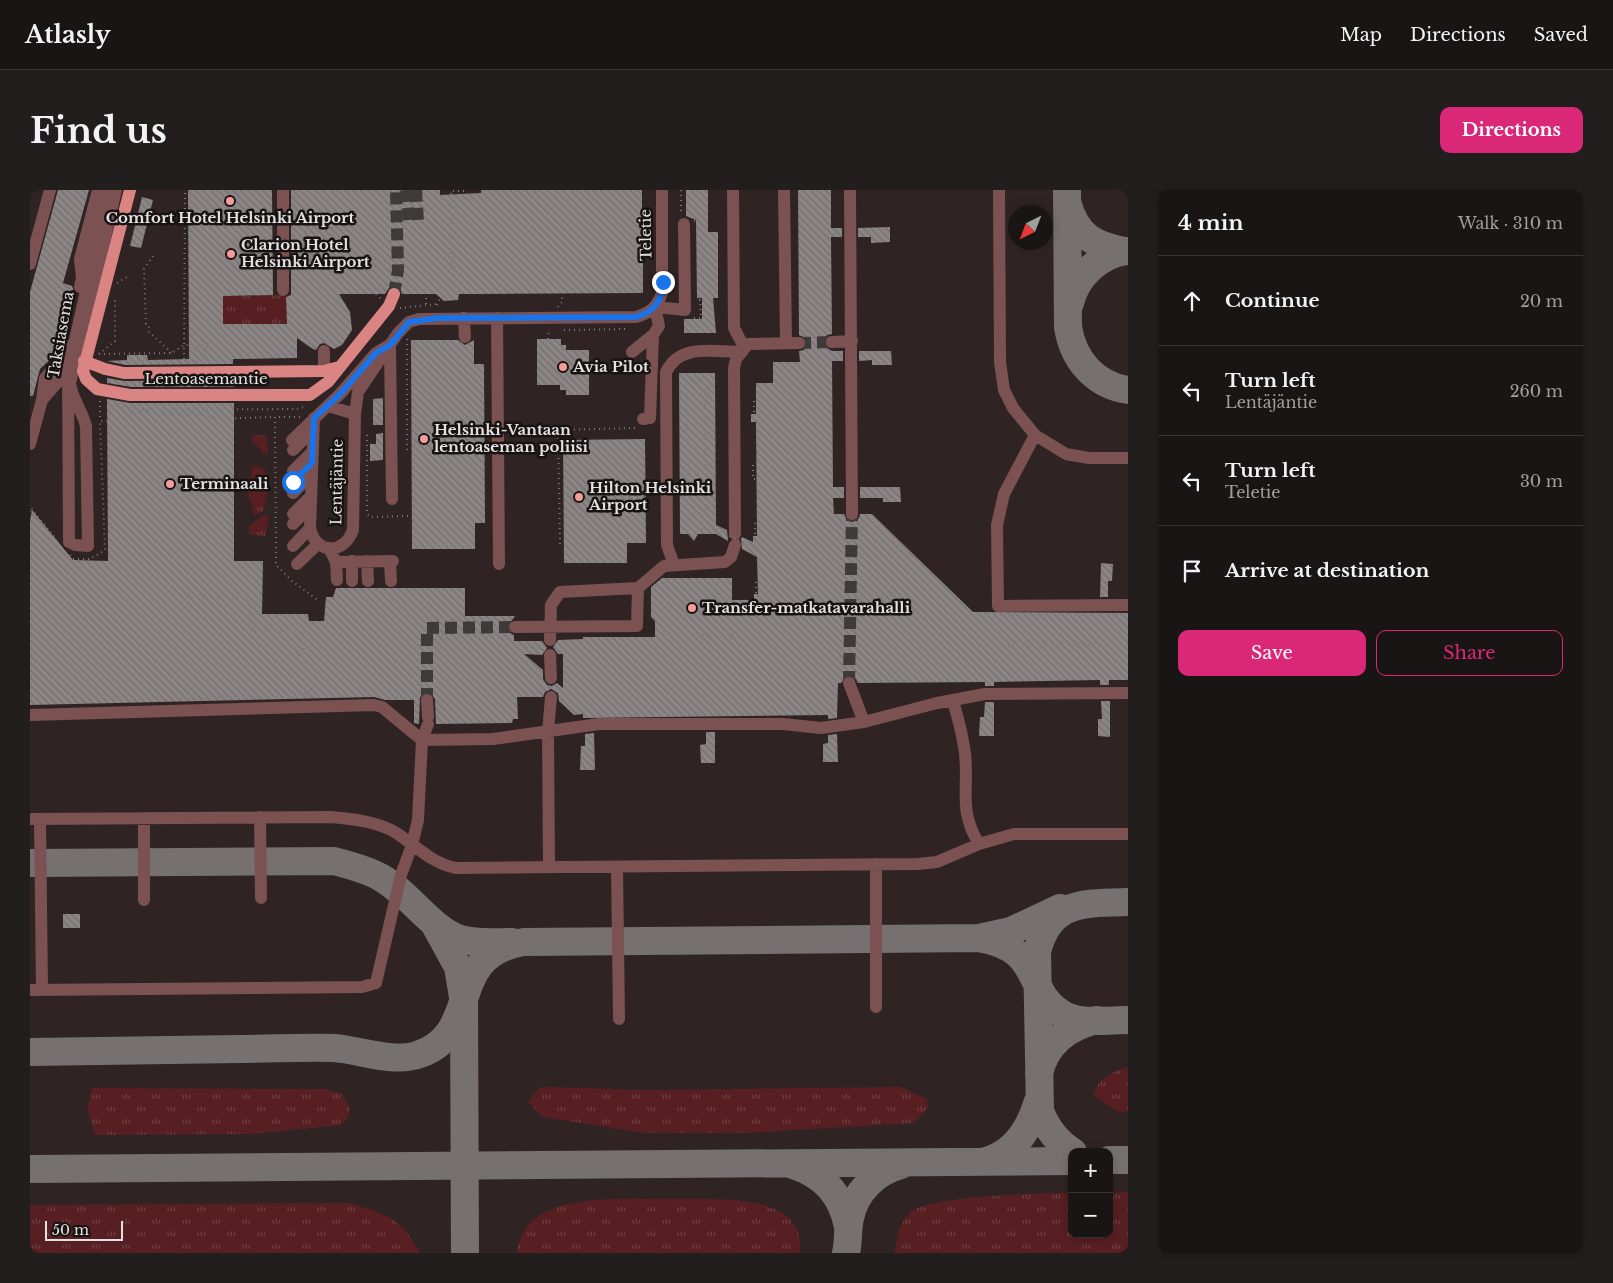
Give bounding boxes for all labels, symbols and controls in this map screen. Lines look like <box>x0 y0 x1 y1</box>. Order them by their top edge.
text: Atlasly <box>25 20 111 49</box>
text: Map <box>1340 24 1382 46</box>
text: Directions <box>1410 24 1506 46</box>
text: Saved <box>1534 24 1588 46</box>
button: Directions <box>1440 107 1583 153</box>
text: Find us <box>30 109 167 152</box>
marker: Comfort Hotel Helsinki Airport <box>224 195 236 207</box>
north arrow <box>1008 205 1053 250</box>
place label: Comfort Hotel Helsinki Airport <box>106 208 355 227</box>
street label: Teletie <box>636 209 655 261</box>
text: 4 min <box>1178 210 1244 236</box>
text: Walk · 310 m <box>1458 213 1563 233</box>
place label: Clarion Hotel Helsinki Airport <box>241 235 370 271</box>
marker: Clarion Hotel Helsinki Airport <box>225 248 237 260</box>
route end <box>652 271 675 294</box>
icon: ahead <box>1178 287 1206 315</box>
street label: Taksiasema <box>44 289 78 380</box>
text: Continue <box>1225 289 1320 312</box>
text: 20 m <box>1520 291 1563 311</box>
place label: Avia Pilot <box>572 357 649 376</box>
marker: Avia Pilot <box>557 361 569 373</box>
street label: Lentoasemantie <box>144 369 268 388</box>
text: Turn left <box>1225 369 1316 392</box>
icon: left <box>1178 377 1206 405</box>
text: 260 m <box>1510 381 1563 401</box>
text: Lentäjäntie <box>1225 392 1317 412</box>
place label: Helsinki-Vantaan lentoaseman poliisi <box>434 420 589 456</box>
marker: Helsinki-Vantaan lentoaseman poliisi <box>418 433 430 445</box>
street label: Lentäjäntie <box>326 439 347 525</box>
text: Turn left <box>1225 459 1316 482</box>
icon: left <box>1178 467 1206 495</box>
route start <box>282 471 305 494</box>
text: 30 m <box>1520 471 1563 491</box>
place label: Terminaali <box>180 474 269 493</box>
marker: Terminaali <box>164 478 176 490</box>
place label: Hilton Helsinki Airport <box>588 478 712 514</box>
text: Teletie <box>1225 482 1280 502</box>
marker: Hilton Helsinki Airport <box>573 491 585 503</box>
icon: arrive <box>1178 557 1206 585</box>
text: Arrive at destination <box>1225 559 1429 582</box>
place label: Transfer-matkatavarahalli <box>702 598 911 617</box>
marker: Transfer-matkatavarahalli <box>686 602 698 614</box>
button: Save <box>1178 630 1366 676</box>
button: Share <box>1376 630 1563 676</box>
map controls <box>1068 1148 1113 1238</box>
button: + <box>1068 1148 1113 1193</box>
button: − <box>1068 1193 1113 1238</box>
scale bar <box>45 1218 122 1241</box>
text: 50 m <box>52 1221 89 1239</box>

